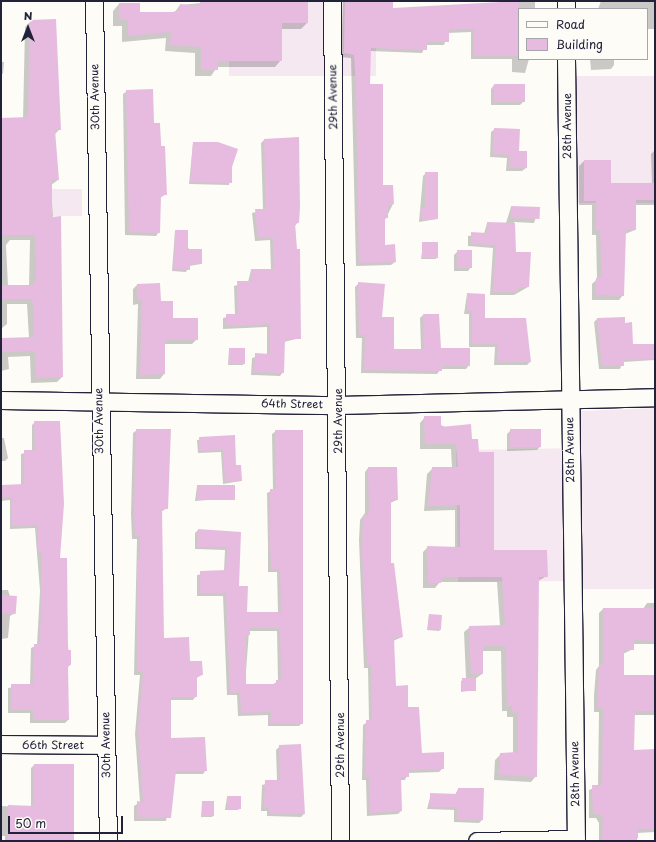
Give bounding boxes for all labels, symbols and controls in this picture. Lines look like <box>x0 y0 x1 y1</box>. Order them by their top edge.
text: N <box>24 7 32 24</box>
north arrow <box>8 8 48 48</box>
legend <box>518 8 648 60</box>
text: Road <box>556 15 585 33</box>
text: Building <box>556 35 603 53</box>
street label: 30th Avenue <box>88 63 102 131</box>
street label: 29th Avenue <box>326 64 340 130</box>
street label: 28th Avenue <box>560 93 574 159</box>
street label: 30th Avenue <box>92 387 106 455</box>
street label: 29th Avenue <box>331 388 345 454</box>
street label: 64th Street <box>261 397 323 411</box>
street label: 28th Avenue <box>563 417 577 483</box>
street label: 30th Avenue <box>99 711 113 779</box>
street label: 29th Avenue <box>333 712 347 778</box>
street label: 66th Street <box>22 738 84 752</box>
street label: 28th Avenue <box>568 741 582 807</box>
scale bar <box>10 808 125 834</box>
text: 50 m <box>15 814 46 832</box>

